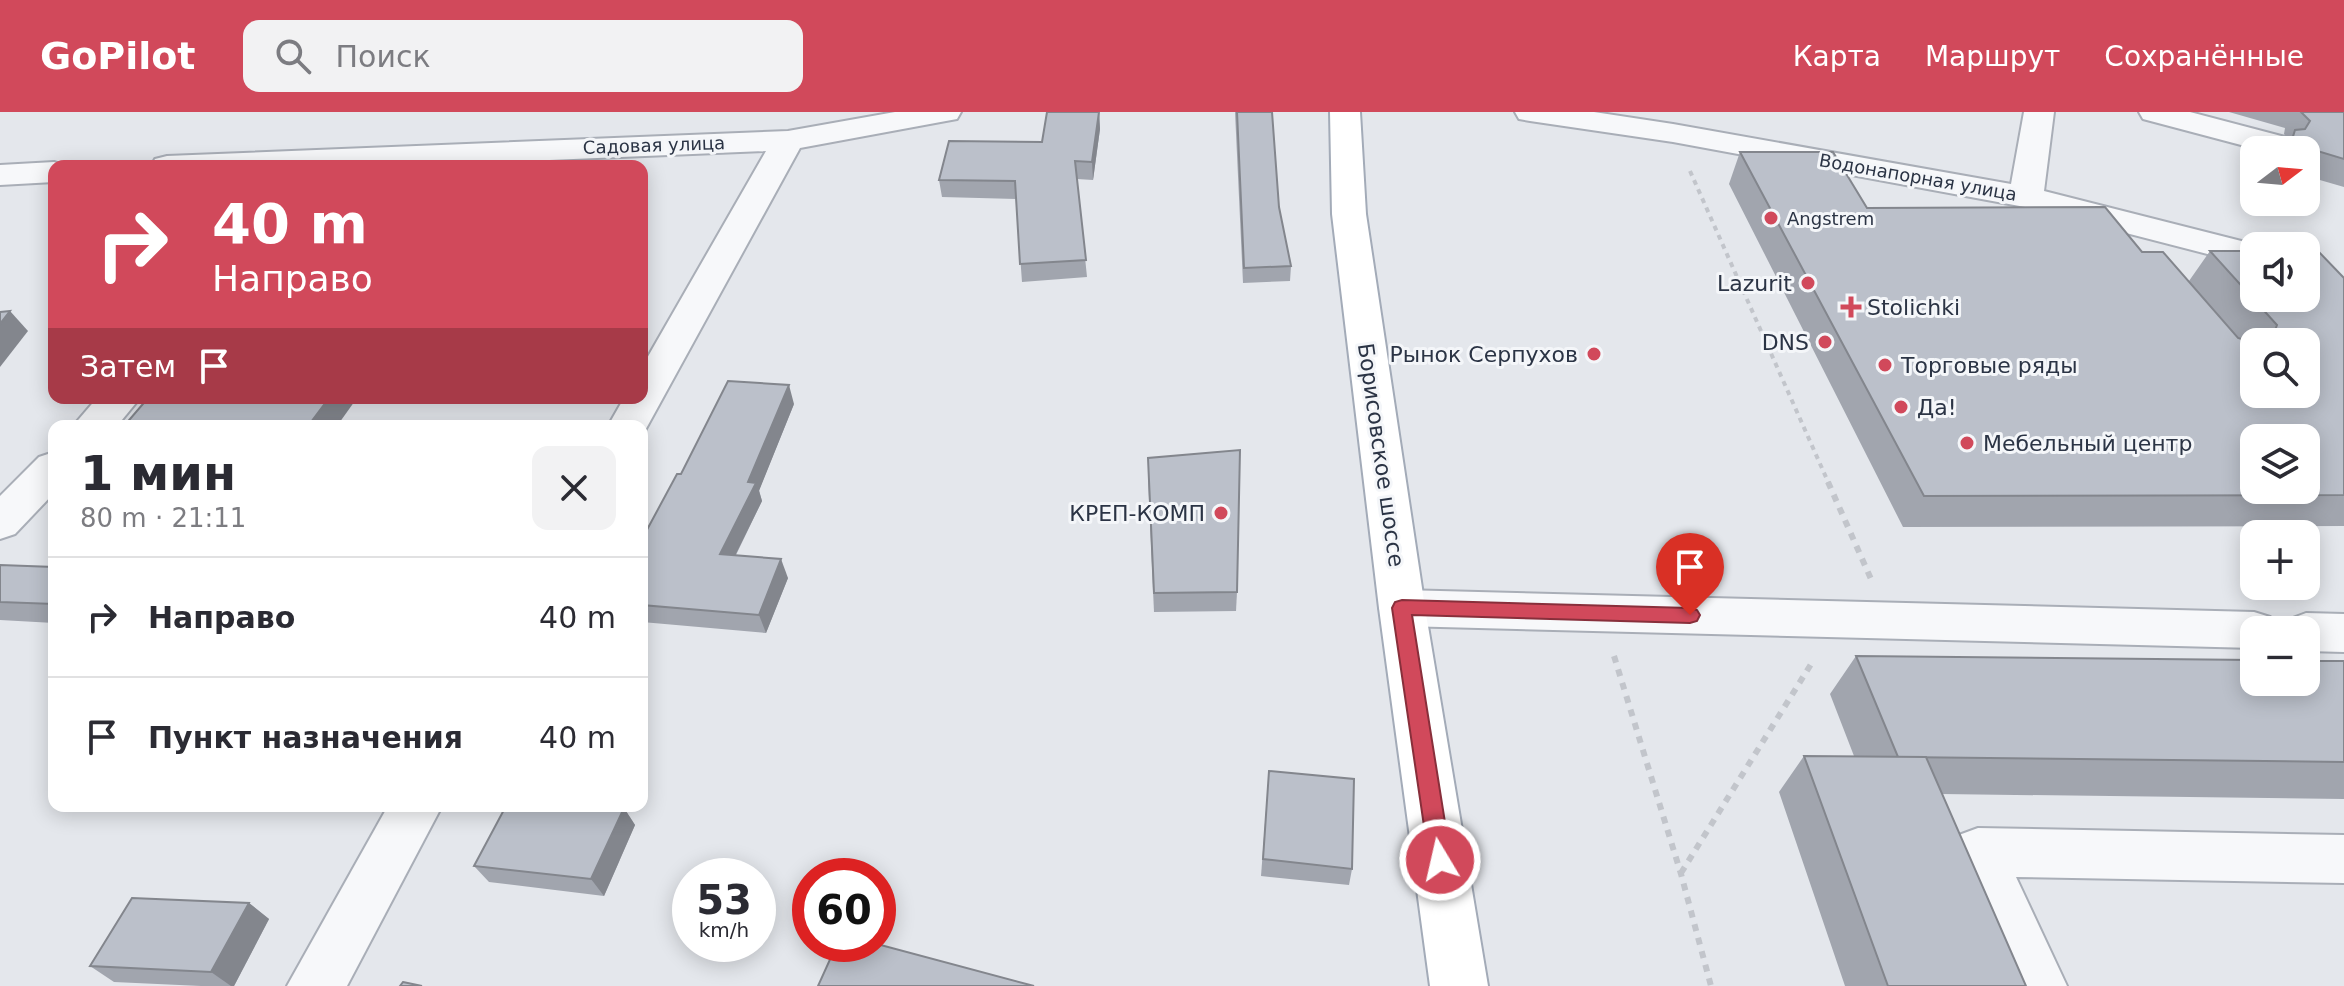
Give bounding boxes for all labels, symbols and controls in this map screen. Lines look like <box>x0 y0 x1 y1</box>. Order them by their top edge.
search box <box>243 20 803 92</box>
text: GoPilot <box>40 34 195 78</box>
icon: search <box>271 34 315 78</box>
text: Поиск <box>335 39 431 74</box>
text: Карта <box>1793 40 1881 73</box>
text: Маршрут <box>1925 40 2060 73</box>
text: Сохранённые <box>2104 40 2304 73</box>
street label: Садовая улица <box>582 132 726 158</box>
north arrow <box>2240 136 2320 216</box>
map controls <box>2240 136 2320 696</box>
street label: Водонапорная улица <box>1818 149 2018 205</box>
text: 40 m <box>212 191 368 256</box>
icon: right <box>80 192 184 296</box>
place label: Angstrem <box>1787 208 1874 229</box>
marker: Angstrem <box>1762 209 1780 227</box>
button: sound <box>2240 232 2320 312</box>
text: Направо <box>212 258 373 299</box>
place label: Lazurit <box>1717 271 1792 296</box>
marker: Lazurit <box>1799 274 1817 292</box>
place label: Stolichki <box>1867 295 1960 320</box>
marker: Stolichki <box>1842 298 1860 316</box>
button: search <box>2240 328 2320 408</box>
place label: DNS <box>1762 330 1809 355</box>
marker: DNS <box>1816 333 1834 351</box>
street label: Борисовское шоссе <box>1353 341 1409 569</box>
place label: Рынок Серпухов <box>1390 342 1578 367</box>
icon: arrive <box>192 344 236 388</box>
marker: Рынок Серпухов <box>1585 345 1603 363</box>
text: Затем <box>80 349 176 384</box>
place label: Торговые ряды <box>1900 353 2078 378</box>
marker: Торговые ряды <box>1876 356 1894 374</box>
place label: Да! <box>1917 395 1957 420</box>
marker: Да! <box>1892 398 1910 416</box>
button: layers <box>2240 424 2320 504</box>
place label: Мебельный центр <box>1983 431 2192 456</box>
marker: Мебельный центр <box>1958 434 1976 452</box>
text: 1 мин <box>80 445 236 501</box>
button: close <box>532 446 616 530</box>
place label: КРЕП-КОМП <box>1069 501 1205 526</box>
text: 80 m · 21:11 <box>80 503 246 533</box>
marker: КРЕП-КОМП <box>1212 504 1230 522</box>
button: + <box>2240 520 2320 600</box>
pin <box>1656 533 1724 615</box>
icon: arrive <box>1668 545 1712 589</box>
icon: right <box>80 595 124 639</box>
text: Направо <box>148 600 295 635</box>
text: 40 m <box>539 600 616 635</box>
button: − <box>2240 616 2320 696</box>
icon: arrive <box>80 715 124 759</box>
text: Пункт назначения <box>148 720 463 755</box>
text: 40 m <box>539 720 616 755</box>
position arrow <box>1398 818 1482 902</box>
speed limit sign: 60 <box>792 858 896 962</box>
text: 53 <box>696 877 752 923</box>
text: km/h <box>699 918 749 942</box>

